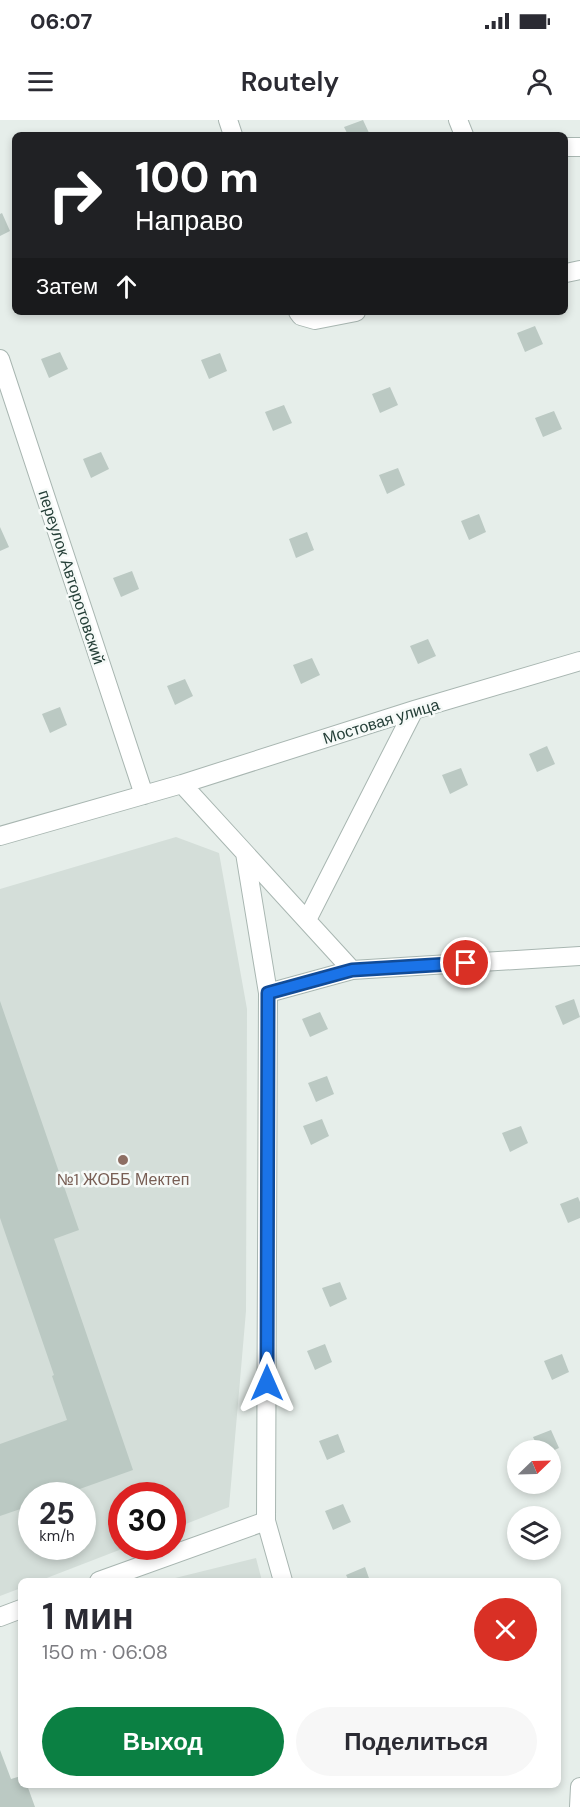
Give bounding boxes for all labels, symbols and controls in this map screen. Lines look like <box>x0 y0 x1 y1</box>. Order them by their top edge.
text: 06:07 <box>30 7 92 36</box>
text: Routely <box>241 64 339 99</box>
icon: menu <box>24 65 57 98</box>
icon: person <box>523 65 556 98</box>
text: 100 m <box>135 150 259 205</box>
icon: right <box>36 156 114 234</box>
text: Направо <box>135 203 243 238</box>
icon: ahead <box>110 270 143 303</box>
text: Затем <box>36 272 98 301</box>
street label: переулок Авторотовский <box>33 487 110 667</box>
street label: Мостовая улица <box>320 694 442 749</box>
pin <box>440 937 491 988</box>
icon: arrive <box>449 946 482 979</box>
marker: №1 ЖОББ Мектеп <box>116 1153 130 1167</box>
place label: №1 ЖОББ Мектеп <box>57 1169 189 1190</box>
position arrow <box>235 1351 299 1415</box>
north arrow <box>507 1440 561 1494</box>
map controls <box>507 1440 561 1560</box>
speed limit sign: 30 <box>108 1482 186 1560</box>
text: 25 <box>39 1494 75 1533</box>
button: layers <box>507 1506 561 1560</box>
text: km/h <box>39 1526 75 1546</box>
text: 1 мин <box>42 1593 134 1640</box>
button: close <box>474 1598 537 1661</box>
text: 150 m · 06:08 <box>42 1639 168 1665</box>
button: Выход <box>42 1707 284 1776</box>
button: Поделиться <box>296 1707 537 1776</box>

